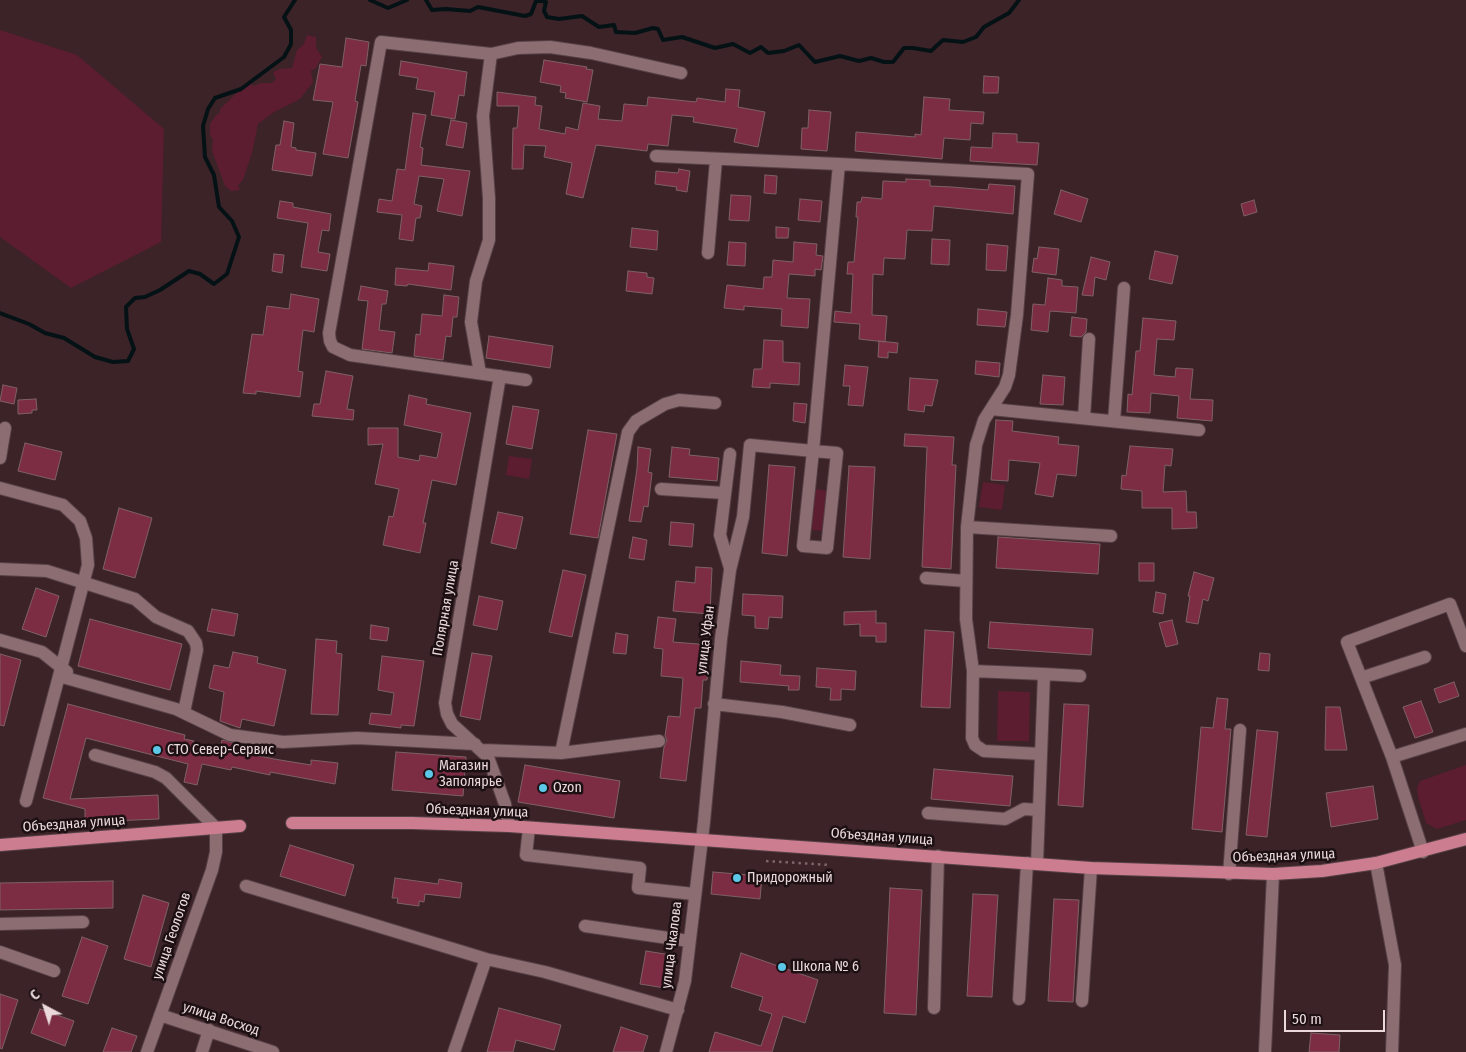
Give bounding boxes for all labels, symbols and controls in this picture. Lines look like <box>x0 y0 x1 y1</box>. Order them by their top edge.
street label: Полярная улица <box>429 559 463 657</box>
street label: улица Уфан <box>693 605 719 675</box>
place label: СТО Север-Сервис <box>167 742 274 758</box>
marker: СТО Север-Сервис <box>151 744 163 756</box>
place label: Магазин Заполярье <box>439 758 502 790</box>
marker: Магазин Заполярье <box>423 768 435 780</box>
place label: Ozon <box>553 780 582 796</box>
marker: Ozon <box>537 782 549 794</box>
street label: Объездная улица <box>425 801 529 821</box>
street label: Объездная улица <box>22 812 126 836</box>
street label: Объездная улица <box>830 825 934 849</box>
street label: Объездная улица <box>1232 846 1336 866</box>
place label: Придорожный <box>747 870 833 886</box>
marker: Придорожный <box>731 872 743 884</box>
street label: улица Геологов <box>149 890 195 982</box>
street label: улица Чкалова <box>658 901 686 989</box>
place label: Школа № 6 <box>792 959 859 975</box>
marker: Школа № 6 <box>776 961 788 973</box>
north arrow <box>20 982 70 1032</box>
text: С <box>27 986 43 1004</box>
street label: улица Восход <box>181 999 261 1039</box>
scale bar <box>1286 1000 1387 1032</box>
text: 50 m <box>1292 1010 1322 1028</box>

